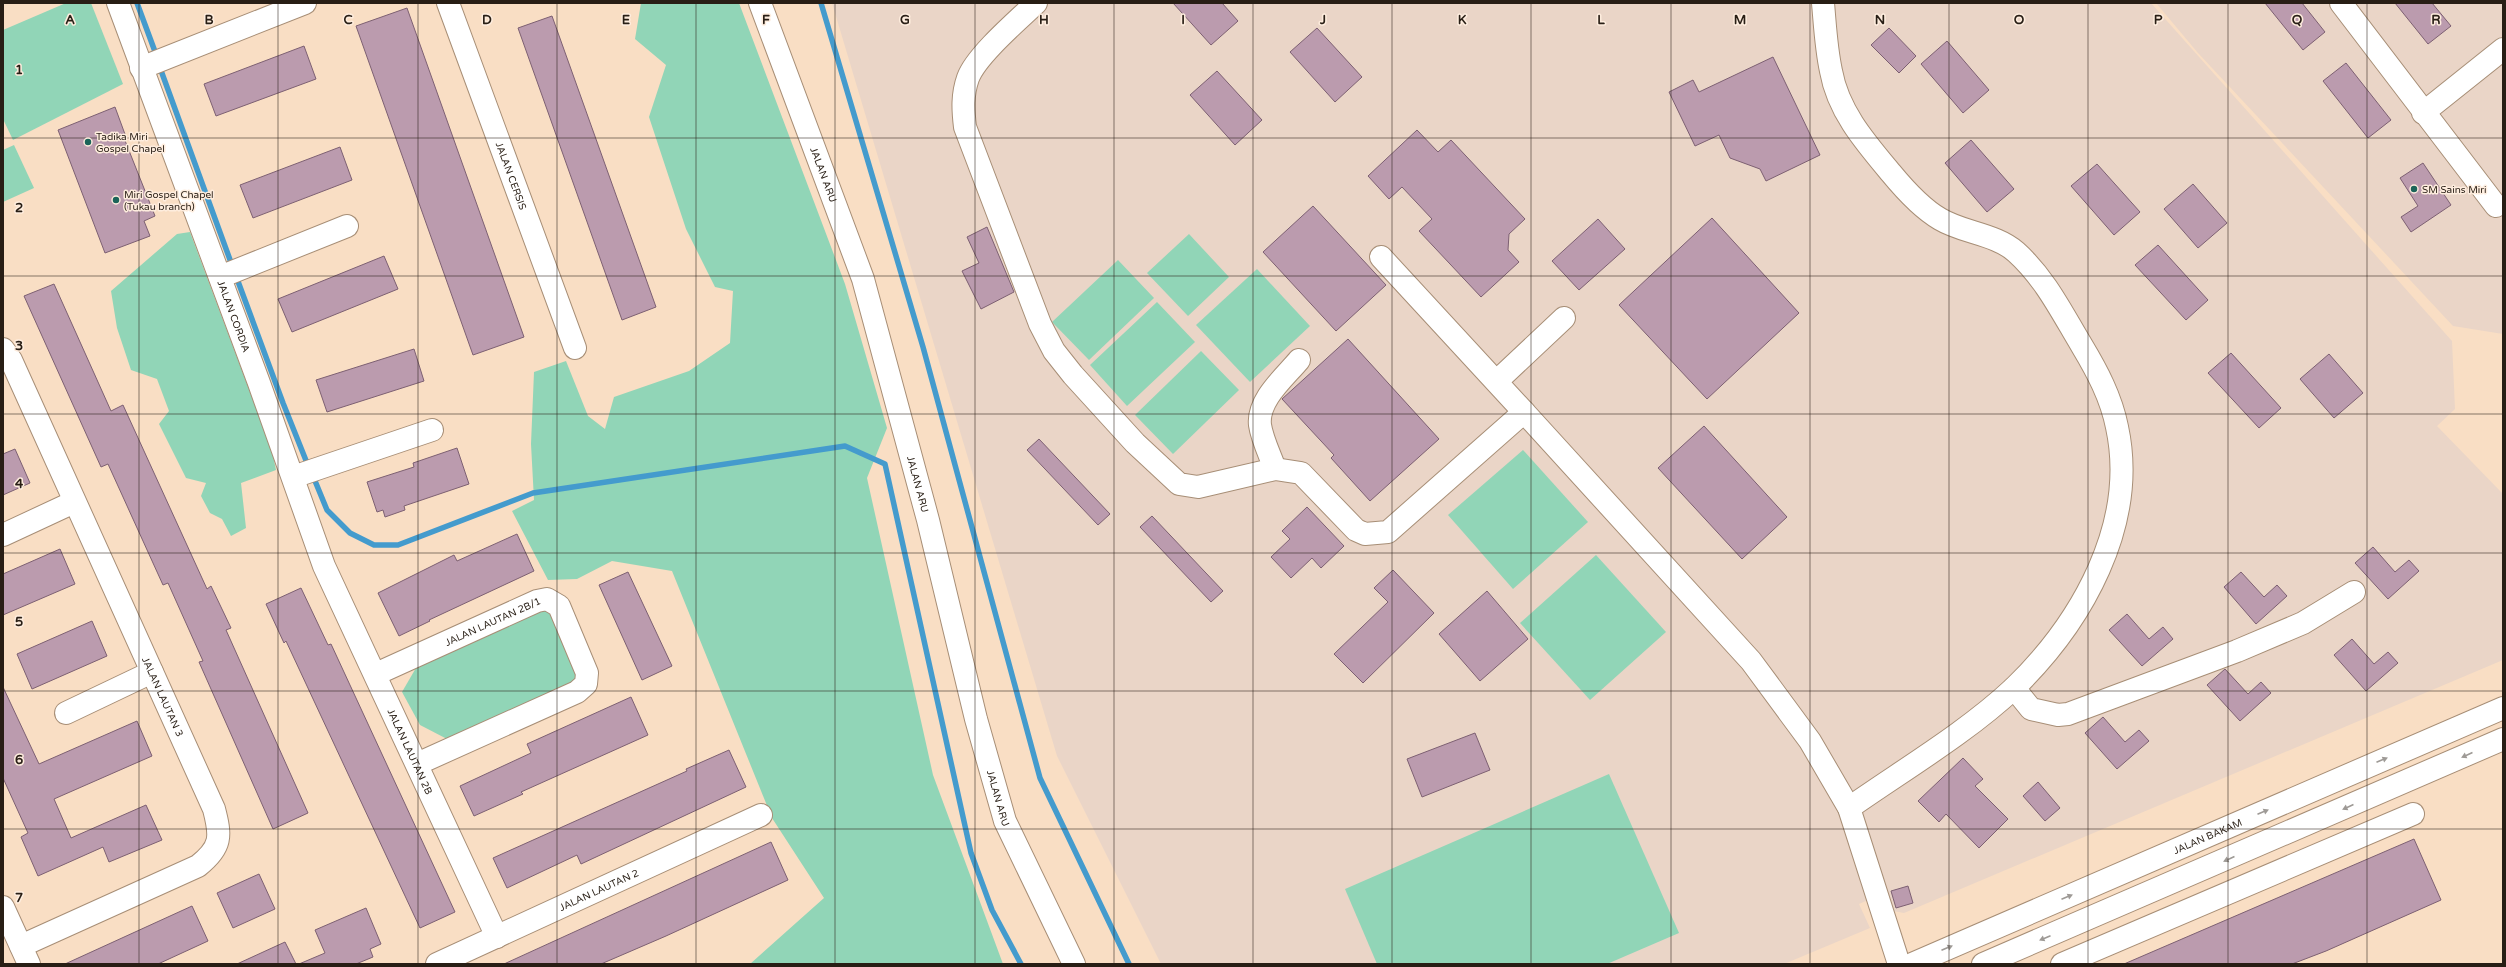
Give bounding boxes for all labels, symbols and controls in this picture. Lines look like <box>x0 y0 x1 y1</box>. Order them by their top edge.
text: A <box>65 12 75 28</box>
text: B <box>204 12 214 28</box>
text: C <box>343 12 353 28</box>
text: D <box>482 12 492 28</box>
text: E <box>622 12 630 28</box>
text: F <box>762 12 770 28</box>
text: G <box>900 12 910 28</box>
text: H <box>1039 12 1049 28</box>
text: I <box>1181 12 1185 28</box>
text: J <box>1319 12 1326 28</box>
text: K <box>1458 12 1467 28</box>
text: L <box>1597 12 1605 28</box>
text: M <box>1734 12 1746 28</box>
text: N <box>1875 12 1885 28</box>
text: O <box>2014 12 2025 28</box>
text: P <box>2154 12 2163 28</box>
text: Q <box>2292 12 2303 28</box>
text: R <box>2431 12 2441 28</box>
text: 1 <box>15 62 23 78</box>
place label: Tadika Miri Gospel Chapel <box>96 131 165 155</box>
marker: Tadika Miri Gospel Chapel <box>83 137 93 147</box>
street label: JALAN CERSIS <box>493 140 529 212</box>
street label: JALAN ARU <box>807 146 839 204</box>
marker: SM Sains Miri <box>2409 184 2419 194</box>
place label: SM Sains Miri <box>2422 184 2487 196</box>
place label: Miri Gospel Chapel (Tukau branch) <box>124 189 214 213</box>
marker: Miri Gospel Chapel (Tukau branch) <box>111 195 121 205</box>
text: 2 <box>15 200 23 216</box>
street label: JALAN CORDIA <box>214 279 252 354</box>
text: 3 <box>15 338 23 354</box>
street label: JALAN ARU <box>904 455 931 514</box>
text: 4 <box>15 476 24 492</box>
street label: JALAN LAUTAN 2B/1 <box>443 595 543 649</box>
text: 5 <box>15 614 23 630</box>
street label: JALAN LAUTAN 3 <box>139 655 185 739</box>
street label: JALAN LAUTAN 2B <box>384 707 435 797</box>
text: 6 <box>15 752 23 768</box>
one-way arrow <box>2462 752 2473 758</box>
one-way arrow <box>2377 757 2388 763</box>
street label: JALAN ARU <box>984 769 1012 829</box>
one-way arrow <box>2342 803 2354 810</box>
one-way arrow <box>2257 809 2269 815</box>
street label: JALAN BAKAM <box>2172 817 2244 857</box>
one-way arrow <box>2222 856 2234 862</box>
street label: JALAN LAUTAN 2 <box>558 867 641 914</box>
text: 7 <box>15 890 23 906</box>
one-way arrow <box>2061 894 2072 900</box>
one-way arrow <box>2039 935 2051 941</box>
one-way arrow <box>1942 945 1954 951</box>

